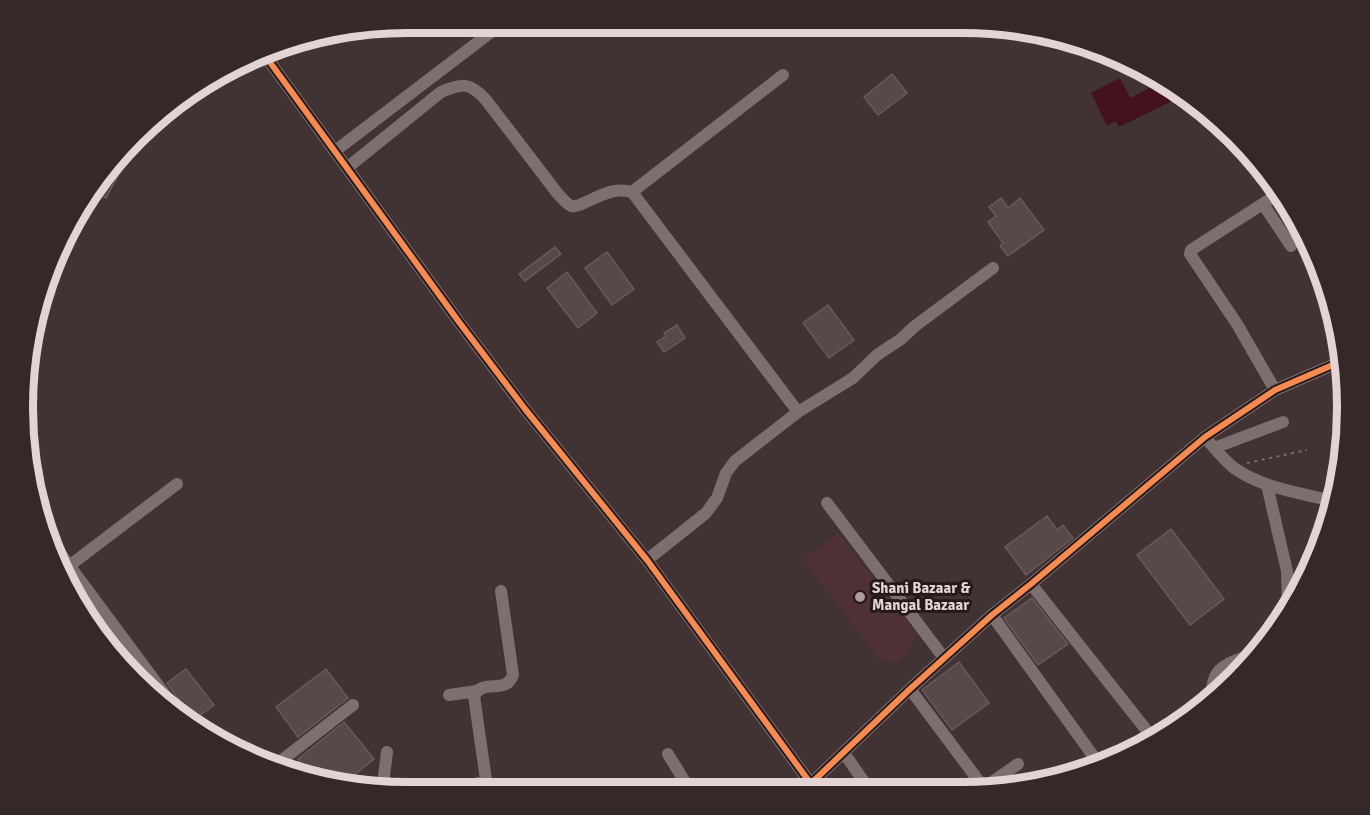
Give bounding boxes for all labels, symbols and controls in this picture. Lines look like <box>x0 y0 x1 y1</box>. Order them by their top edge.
place label: Shani Bazaar & Mangal Bazaar <box>872 579 970 614</box>
marker: Shani Bazaar & Mangal Bazaar <box>853 590 867 604</box>

